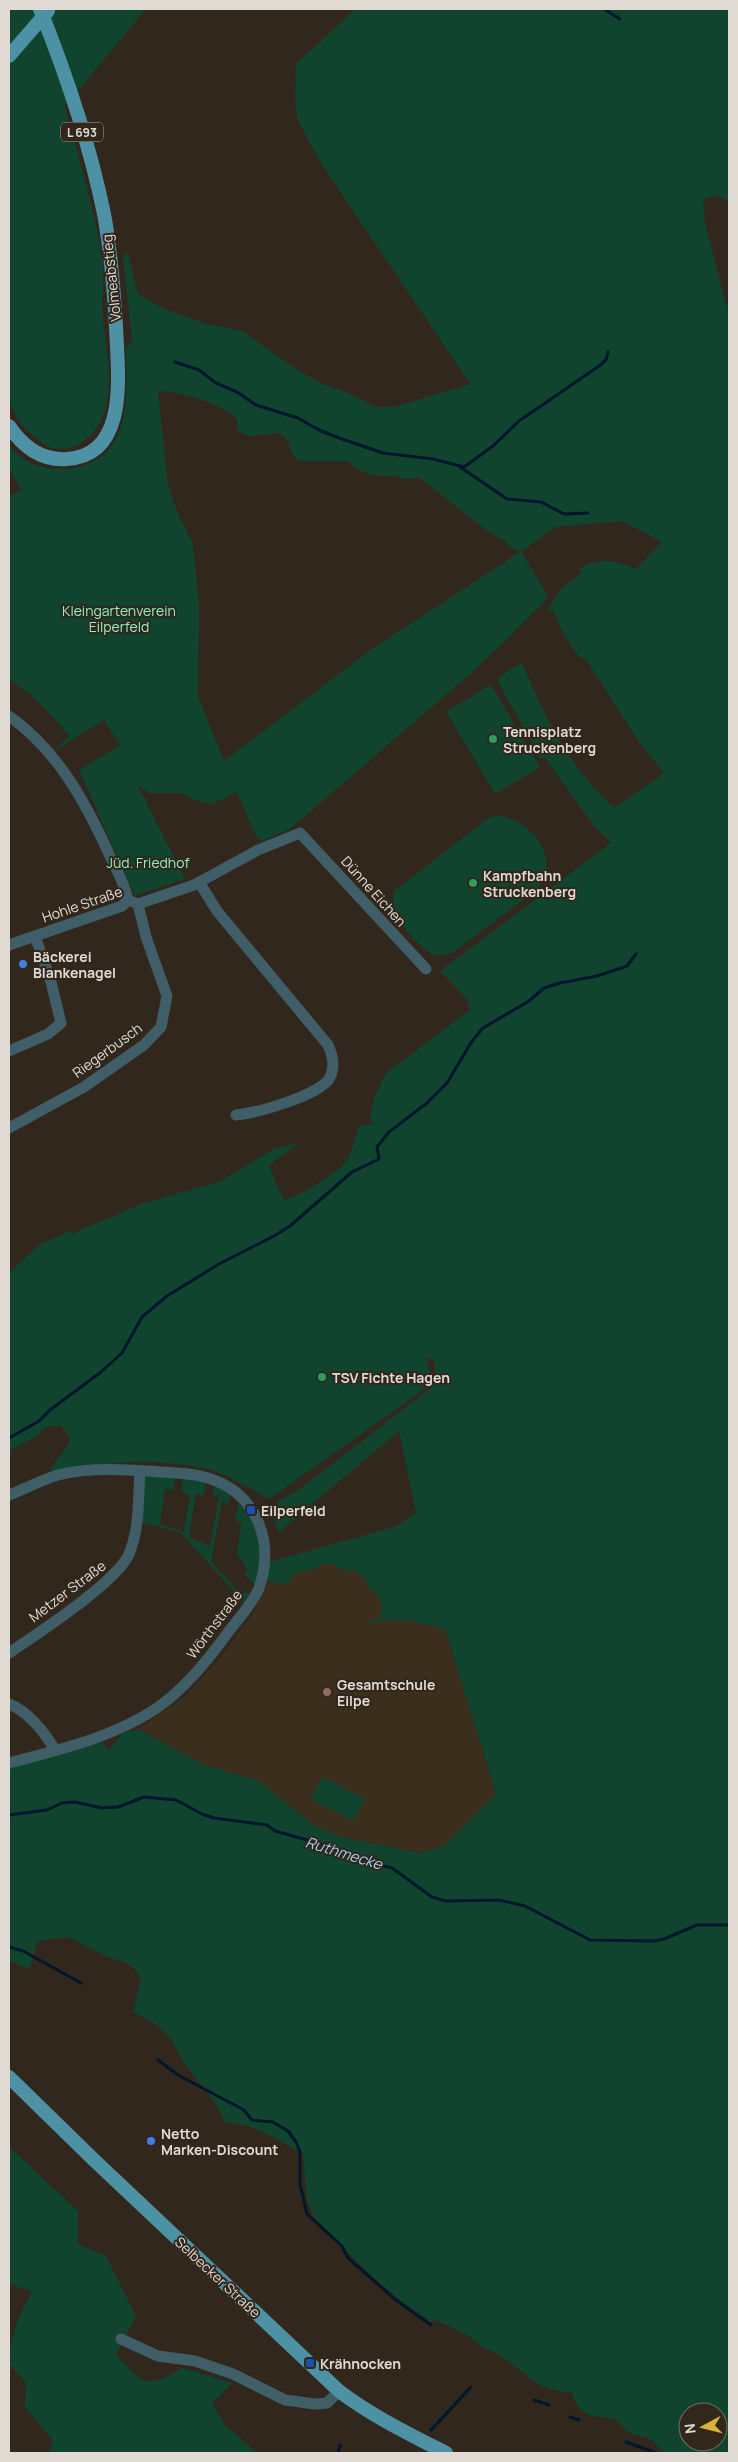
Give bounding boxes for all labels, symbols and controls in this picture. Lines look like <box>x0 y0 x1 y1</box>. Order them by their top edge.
road number: L 693 <box>61 122 103 142</box>
street label: Volmeabstieg <box>97 233 125 323</box>
park label: Kleingartenverein Eilperfeld <box>62 601 176 636</box>
place label: Tennisplatz Struckenberg <box>503 722 596 757</box>
marker: Tennisplatz Struckenberg <box>487 733 499 745</box>
street label: Dünne Eichen <box>337 852 411 930</box>
park label: Jüd. Friedhof <box>107 853 189 872</box>
place label: Kampfbahn Struckenberg <box>483 866 576 901</box>
marker: Kampfbahn Struckenberg <box>467 877 479 889</box>
street label: Hohle Straße <box>39 881 125 927</box>
place label: Bäckerei Blankenagel <box>33 947 116 982</box>
marker: Bäckerei Blankenagel <box>17 958 29 970</box>
street label: Riegerbusch <box>68 1018 146 1082</box>
place label: TSV Fichte Hagen <box>332 1368 450 1387</box>
marker: TSV Fichte Hagen <box>316 1371 328 1383</box>
place label: Eilperfeld <box>261 1501 326 1520</box>
marker: Eilperfeld <box>245 1504 257 1516</box>
street label: Metzer Straße <box>25 1556 109 1626</box>
street label: Wörthstraße <box>182 1586 246 1662</box>
place label: Gesamtschule Eilpe <box>337 1675 435 1710</box>
marker: Gesamtschule Eilpe <box>321 1686 333 1698</box>
water label: Ruthmecke <box>303 1831 386 1875</box>
place label: Netto Marken-Discount <box>161 2124 278 2159</box>
marker: Netto Marken-Discount <box>145 2135 157 2147</box>
street label: Selbecker Straße <box>171 2232 265 2322</box>
place label: Krähnocken <box>320 2354 401 2373</box>
marker: Krähnocken <box>304 2357 316 2369</box>
north arrow <box>678 2402 728 2452</box>
text: N <box>680 2422 700 2435</box>

